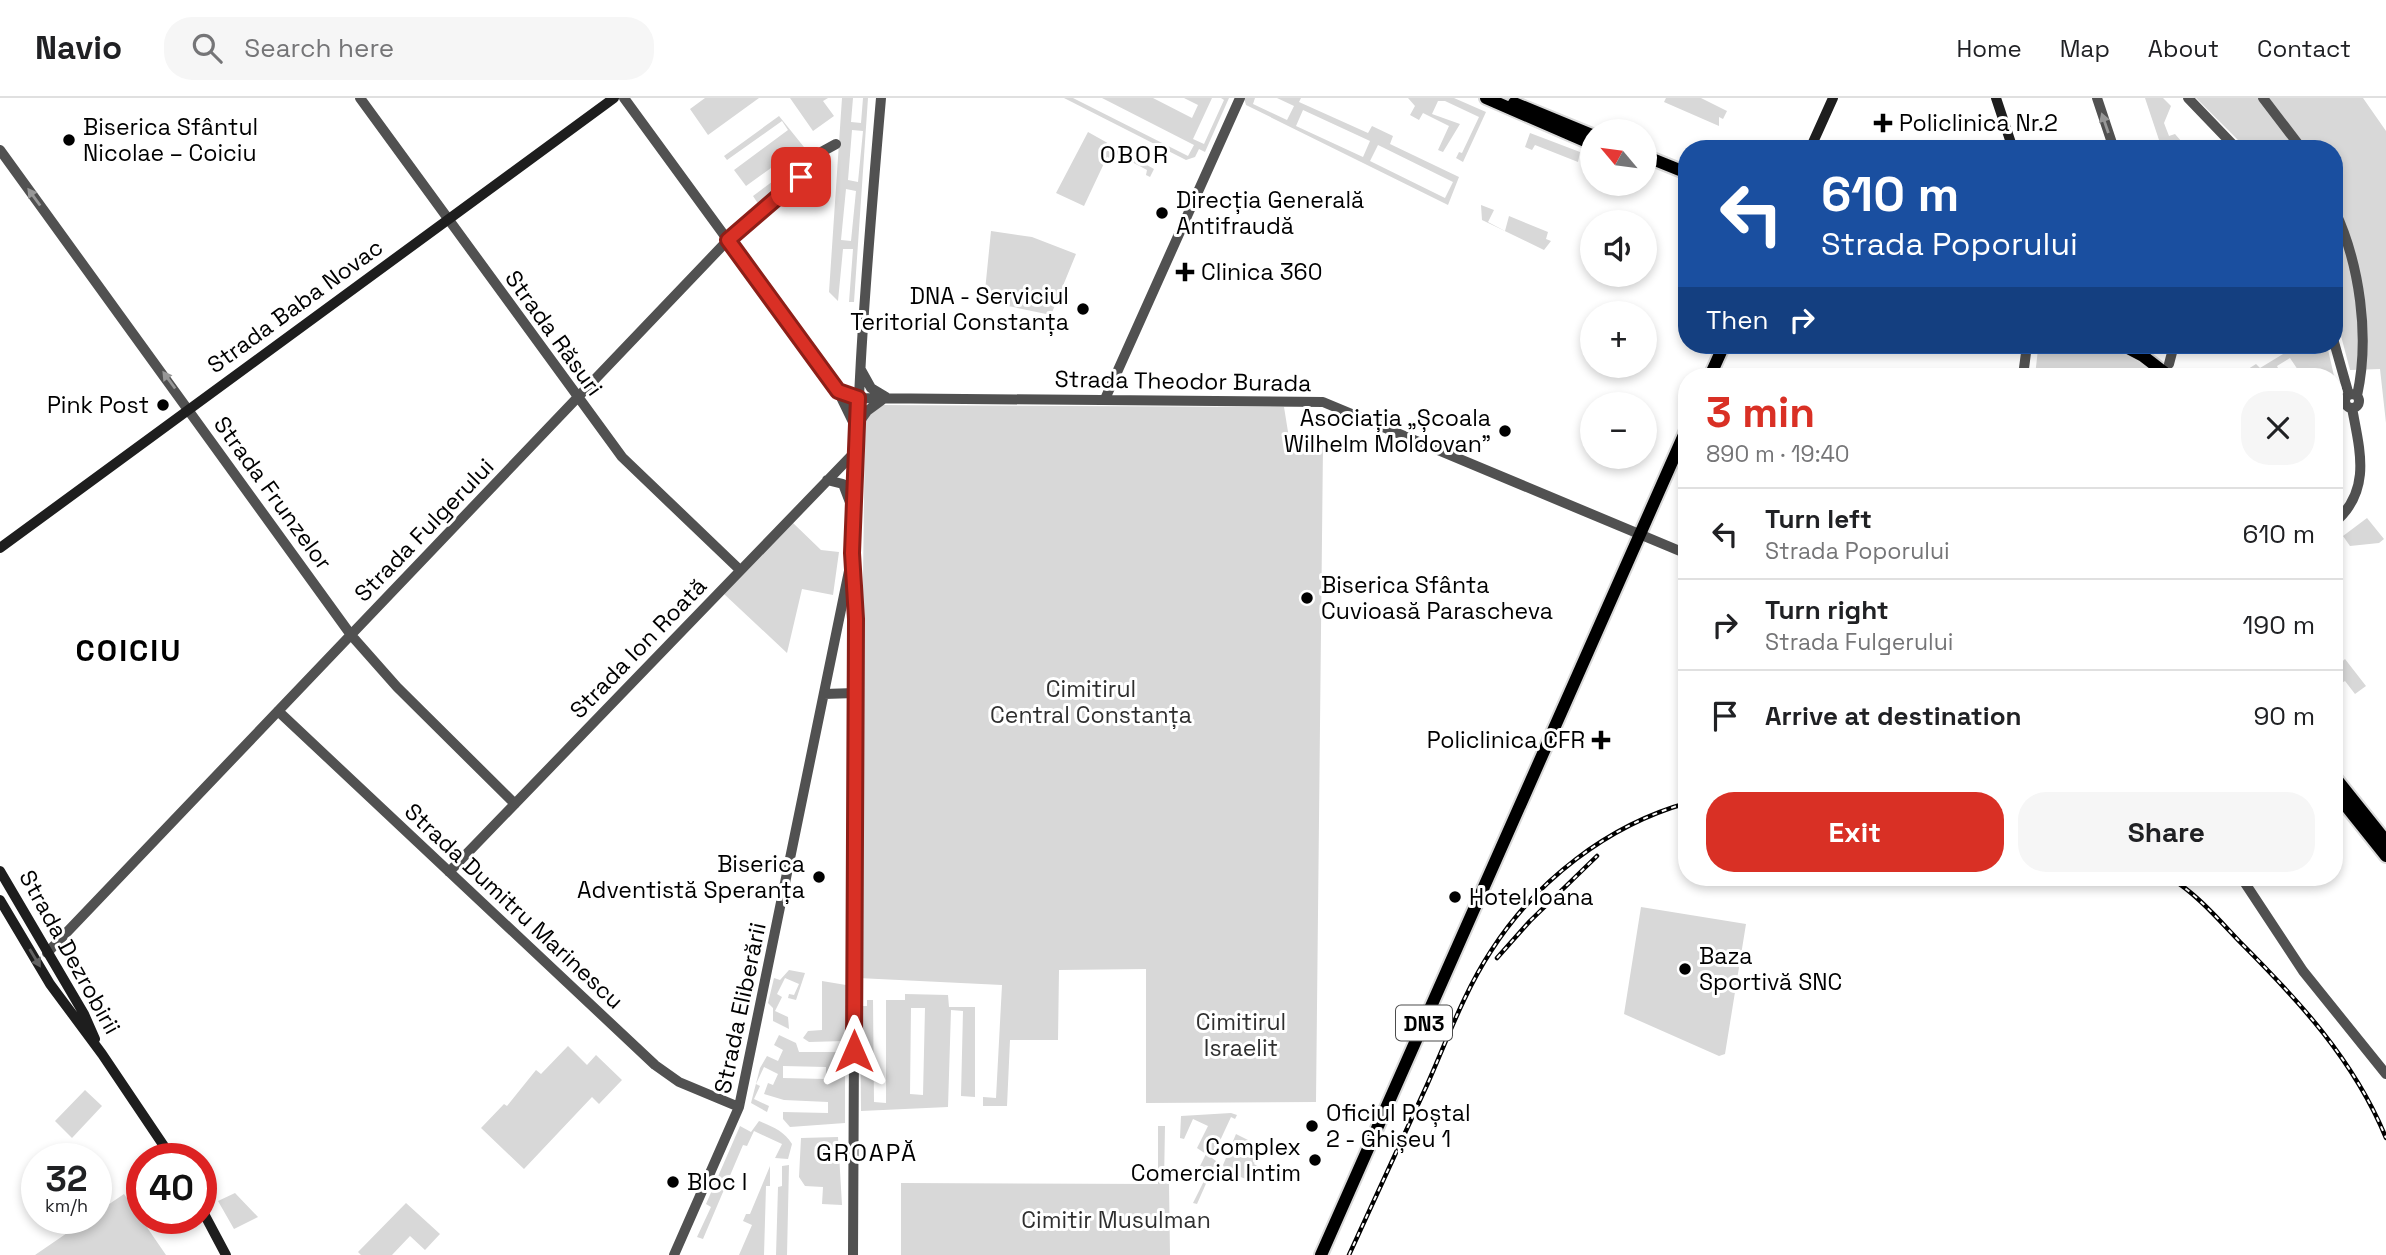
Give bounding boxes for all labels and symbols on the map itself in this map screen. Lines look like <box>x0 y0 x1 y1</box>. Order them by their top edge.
place label: Policlinica Nr.2 <box>1899 108 2058 138</box>
place label: Biserica Sfântul Nicolae – Coiciu <box>83 112 258 168</box>
marker: Policlinica Nr.2 <box>1873 113 1893 133</box>
one-way arrow <box>2099 113 2110 134</box>
north arrow <box>1580 119 1657 196</box>
marker: Biserica Sfântul Nicolae – Coiciu <box>61 132 77 148</box>
district label: OBOR <box>1100 139 1170 170</box>
pin <box>771 147 831 207</box>
place label: Direcția Generală Antifraudă <box>1176 185 1364 241</box>
one-way arrow <box>28 188 42 206</box>
marker: Direcția Generală Antifraudă <box>1154 205 1170 221</box>
street label: Strada Baba Novac <box>201 232 389 380</box>
place label: Clinica 360 <box>1201 257 1322 287</box>
marker: Clinica 360 <box>1175 262 1195 282</box>
street label: Strada Răsuri <box>498 264 610 402</box>
place label: DNA - Serviciul Teritorial Constanța <box>850 281 1069 337</box>
marker: DNA - Serviciul Teritorial Constanța <box>1075 301 1091 317</box>
street label: Strada Theodor Burada <box>1054 364 1312 398</box>
one-way arrow <box>162 371 176 389</box>
place label: Pink Post <box>47 390 149 420</box>
marker: Pink Post <box>155 397 171 413</box>
place label: Asociația „Școala Wilhelm Moldovan” <box>1284 403 1491 459</box>
street label: Strada Frunzelor <box>207 410 339 576</box>
marker: Asociația „Școala Wilhelm Moldovan” <box>1497 423 1513 439</box>
street label: Strada Fulgerului <box>348 452 500 608</box>
place label: Biserica Sfânta Cuvioasă Parascheva <box>1321 570 1553 626</box>
street label: Strada Ion Roată <box>563 571 713 725</box>
marker: Biserica Sfânta Cuvioasă Parascheva <box>1299 590 1315 606</box>
district label: COICIU <box>76 631 182 670</box>
park label: Cimitirul Central Constanța <box>990 674 1192 730</box>
place label: Policlinica CFR <box>1427 725 1585 755</box>
marker: Policlinica CFR <box>1591 730 1611 750</box>
street label: Strada Dumitru Marinescu <box>398 797 630 1015</box>
place label: Biserica Adventistă Speranța <box>577 849 805 905</box>
street label: Strada Dezrobirii <box>12 865 128 1039</box>
marker: Biserica Adventistă Speranța <box>811 869 827 885</box>
place label: Hotel Ioana <box>1469 882 1594 912</box>
marker: Hotel Ioana <box>1447 889 1463 905</box>
street label: Strada Eliberării <box>707 920 773 1096</box>
place label: Baza Sportivă SNC <box>1699 941 1842 997</box>
one-way arrow <box>28 949 41 968</box>
marker: Baza Sportivă SNC <box>1677 961 1693 977</box>
road number: DN3 <box>1396 1006 1452 1040</box>
park label: Cimitirul Israelit <box>1196 1007 1286 1063</box>
position arrow <box>817 1014 891 1088</box>
place label: Oficiul Poștal 2 - Ghișeu 1 <box>1326 1098 1471 1154</box>
marker: Oficiul Poștal 2 - Ghișeu 1 <box>1304 1118 1320 1134</box>
place label: Complex Comercial Intim <box>1131 1132 1301 1188</box>
district label: GROAPĂ <box>816 1137 918 1168</box>
speed limit sign: 40 <box>126 1143 217 1234</box>
marker: Complex Comercial Intim <box>1307 1152 1323 1168</box>
place label: Bloc I <box>687 1167 747 1197</box>
marker: Bloc I <box>665 1174 681 1190</box>
park label: Cimitir Musulman <box>1021 1205 1211 1235</box>

